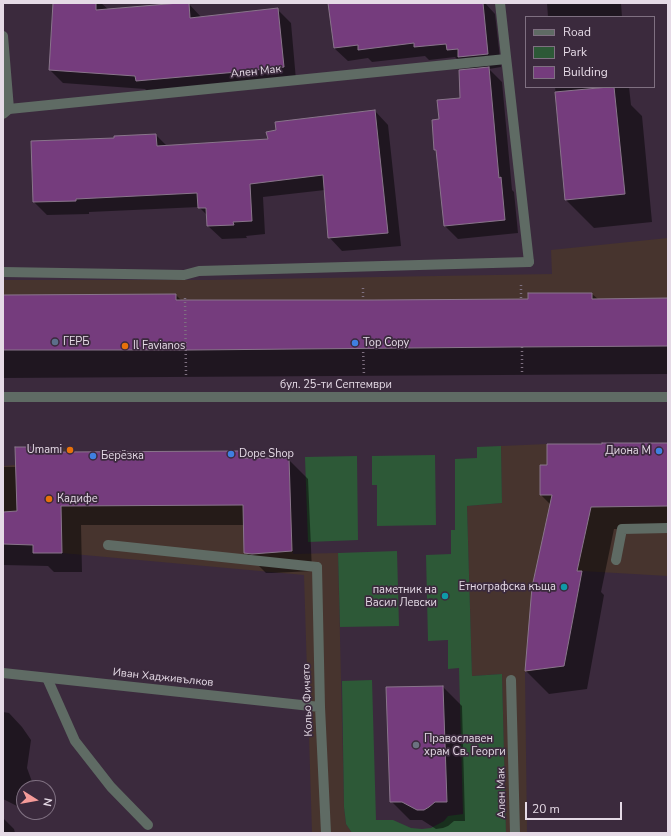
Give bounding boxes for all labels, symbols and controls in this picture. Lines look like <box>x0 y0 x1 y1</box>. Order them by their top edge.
legend <box>525 16 655 88</box>
text: Road <box>563 24 591 40</box>
text: Park <box>563 44 587 60</box>
street label: Ален Мак <box>230 63 282 81</box>
text: Building <box>563 64 608 80</box>
place label: ГЕРБ <box>63 335 90 349</box>
place label: Top Copy <box>363 336 409 350</box>
marker: ГЕРБ <box>50 337 60 347</box>
marker: Top Copy <box>350 338 360 348</box>
place label: Il Favianos <box>133 339 185 353</box>
marker: Il Favianos <box>120 341 130 351</box>
street label: бул. 25-ти Септември <box>280 378 392 392</box>
place label: Umami <box>27 443 62 457</box>
place label: Диона М <box>605 444 651 458</box>
marker: Umami <box>65 445 75 455</box>
marker: Диона М <box>654 446 664 456</box>
place label: Dope Shop <box>239 447 294 461</box>
place label: Берёзка <box>101 449 144 463</box>
marker: Dope Shop <box>226 449 236 459</box>
marker: Берёзка <box>88 451 98 461</box>
place label: Кадифе <box>57 492 98 506</box>
marker: Кадифе <box>44 494 54 504</box>
place label: Етнографска къща <box>459 580 556 594</box>
marker: Етнографска къща <box>559 582 569 592</box>
place label: паметник на Васил Левски <box>365 583 437 609</box>
marker: паметник на Васил Левски <box>440 591 450 601</box>
street label: Кольо Фичето <box>300 663 316 737</box>
street label: Иван Хадживълков <box>112 666 214 690</box>
place label: Православен храм Св. Георги <box>424 732 506 758</box>
marker: Православен храм Св. Георги <box>411 740 421 750</box>
street label: Ален Мак <box>495 768 509 818</box>
north arrow <box>16 780 56 820</box>
scale bar <box>527 794 624 820</box>
text: N <box>39 797 55 808</box>
text: 20 m <box>532 801 560 817</box>

